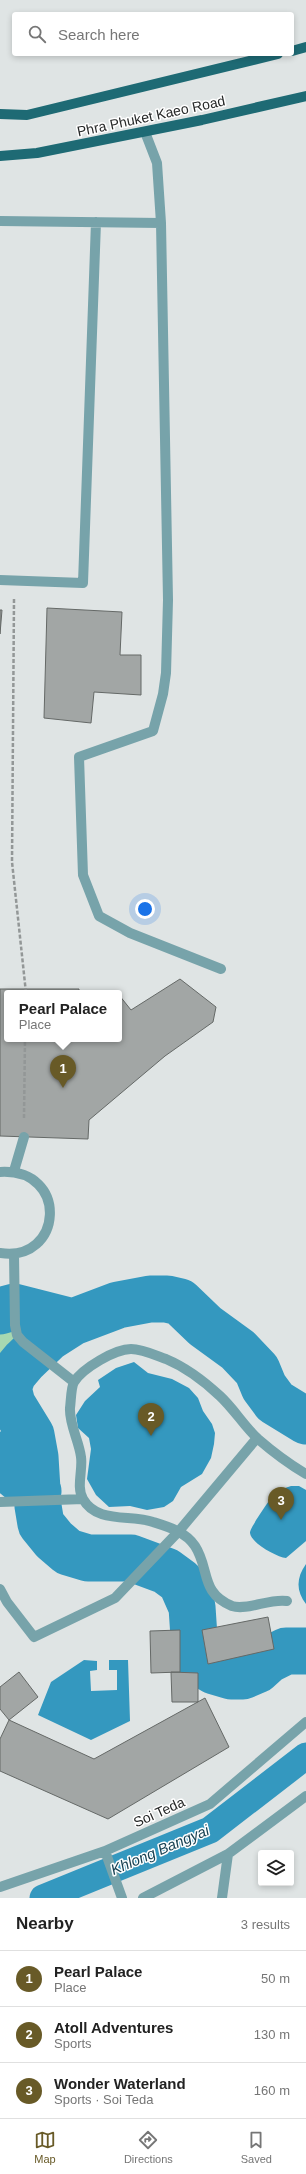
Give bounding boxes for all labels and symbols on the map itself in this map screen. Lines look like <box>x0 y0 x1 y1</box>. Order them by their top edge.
street label: Phra Phuket Kaeo Road <box>75 92 227 140</box>
your location <box>135 899 155 919</box>
pin: 1 <box>50 1055 76 1088</box>
pin: 2 <box>138 1403 164 1436</box>
pin: 3 <box>268 1487 294 1520</box>
street label: Soi Teda <box>131 1794 187 1830</box>
water label: Khlong Bangyai <box>108 1821 212 1878</box>

